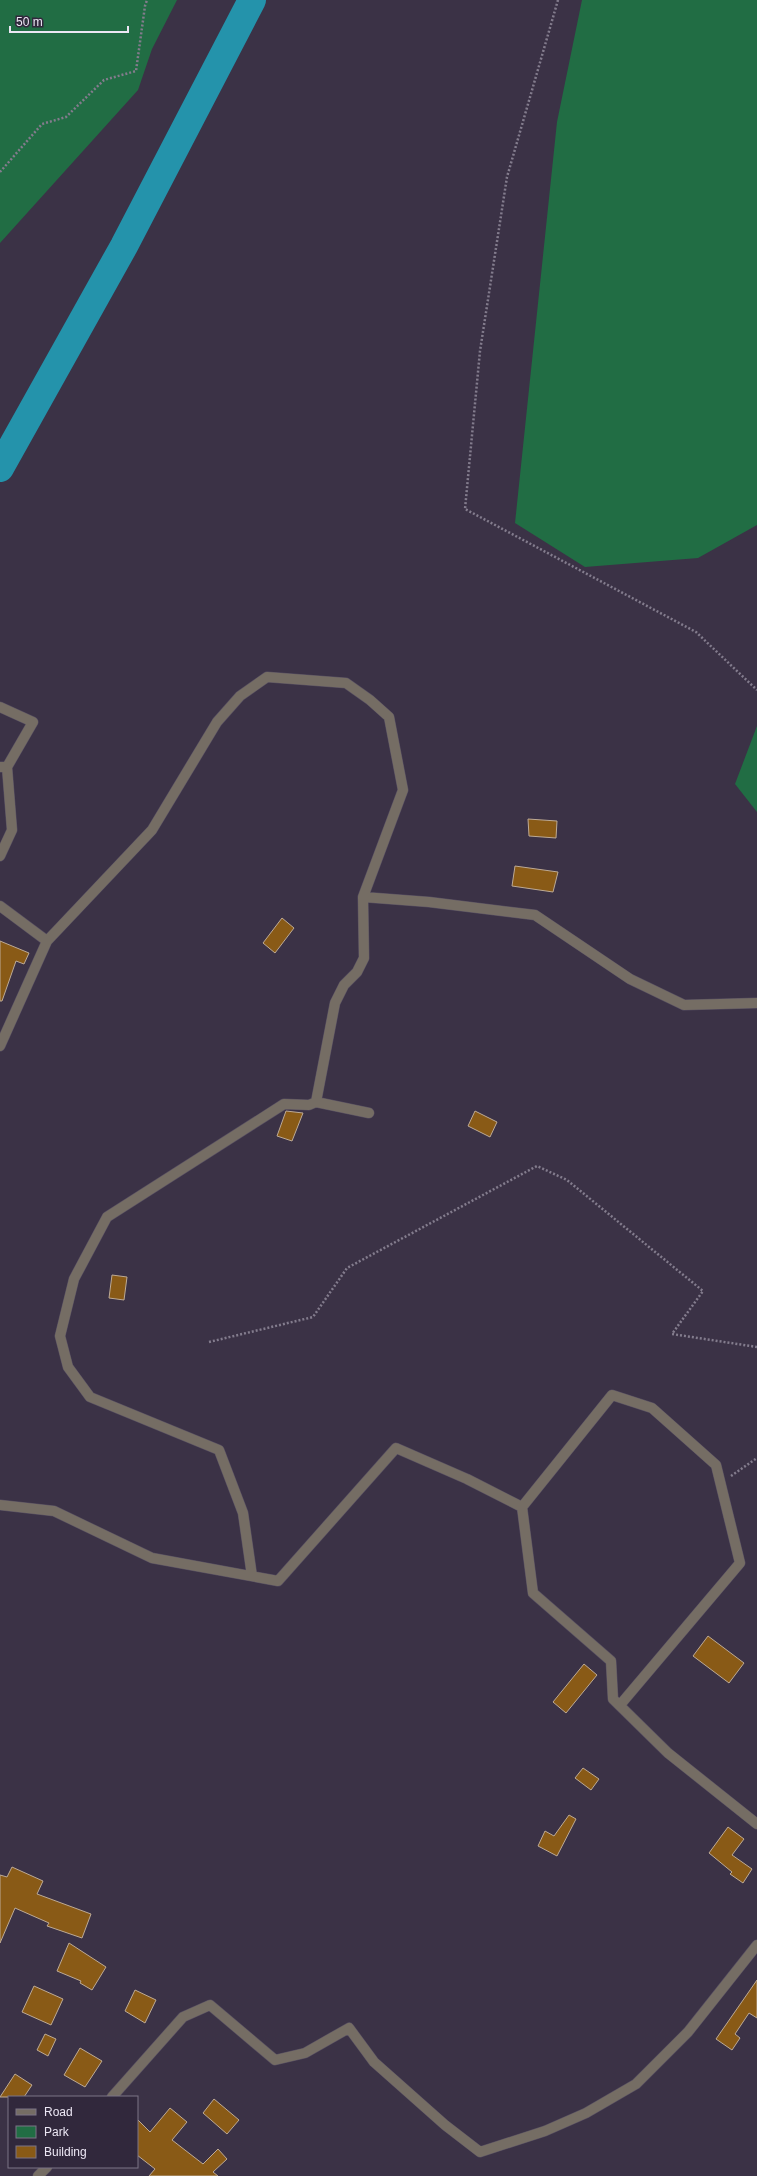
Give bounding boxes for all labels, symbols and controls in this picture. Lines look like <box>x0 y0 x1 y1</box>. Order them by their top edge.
scale bar <box>10 8 128 34</box>
text: 50 m <box>16 15 43 29</box>
legend <box>8 2096 138 2168</box>
text: Road <box>44 2105 73 2119</box>
text: Park <box>44 2125 70 2139</box>
text: Building <box>44 2145 87 2159</box>

